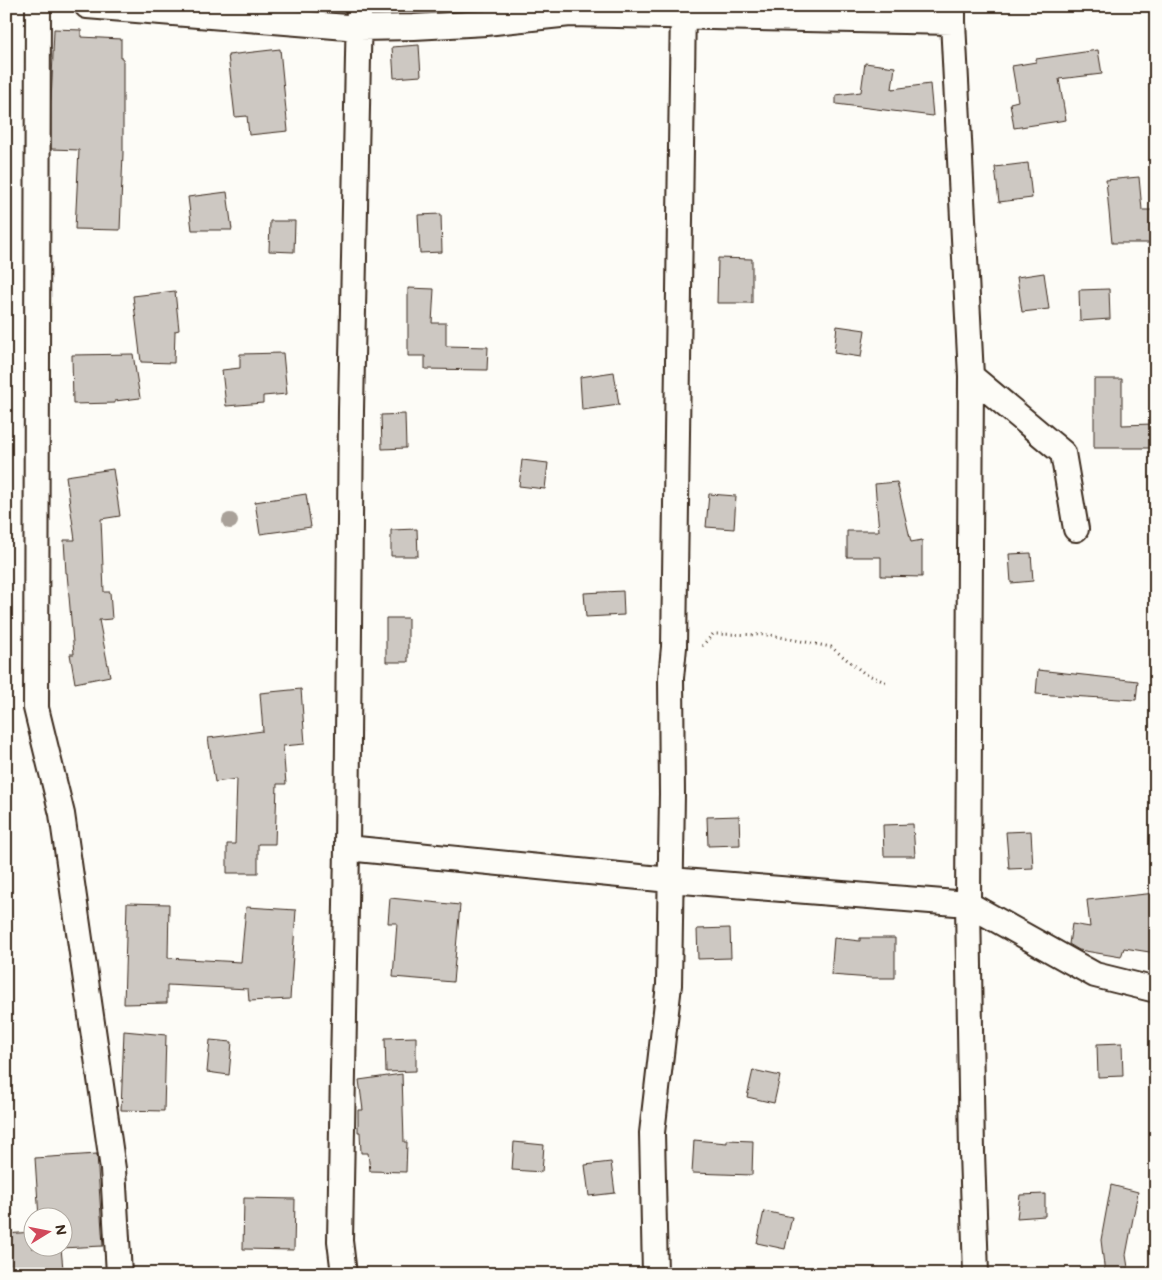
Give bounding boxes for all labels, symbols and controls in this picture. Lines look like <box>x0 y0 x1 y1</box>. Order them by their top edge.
north arrow <box>22 1208 72 1258</box>
text: N <box>51 1223 72 1237</box>

